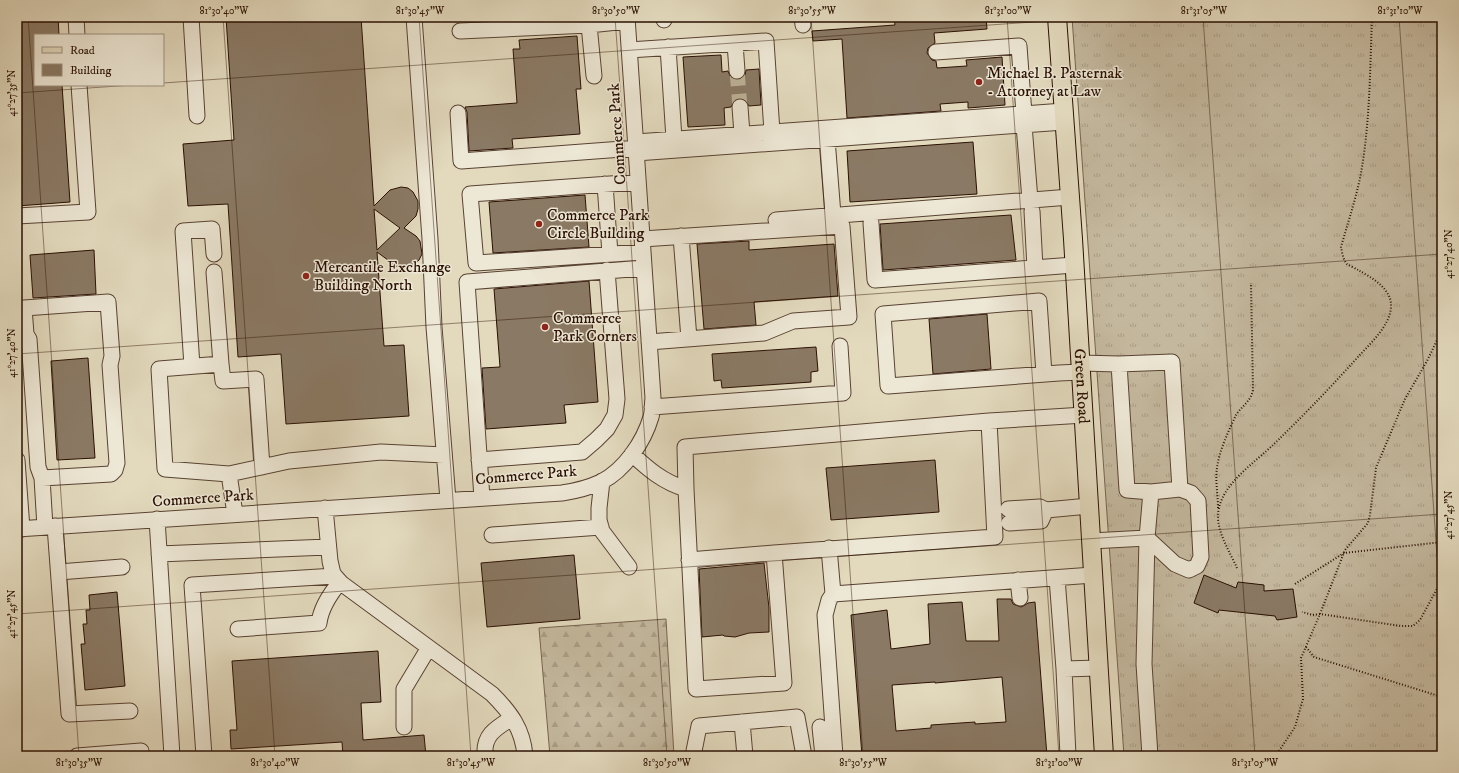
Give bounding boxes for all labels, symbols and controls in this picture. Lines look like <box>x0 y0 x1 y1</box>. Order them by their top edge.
text: 81°30'40"W <box>200 5 249 17</box>
text: 81°30'45"W <box>396 5 445 17</box>
text: 81°30'50"W <box>592 5 641 17</box>
text: 81°30'55"W <box>788 5 837 17</box>
text: 81°31'00"W <box>985 5 1032 17</box>
text: 81°31'05"W <box>1181 5 1228 17</box>
text: 81°31'10"W <box>1378 5 1423 17</box>
legend <box>34 34 164 86</box>
text: Road <box>70 43 95 58</box>
text: Building <box>70 63 111 78</box>
place label: Michael B. Pasternak - Attorney at Law <box>987 63 1122 101</box>
text: 41°27'35"N <box>6 69 18 117</box>
marker: Michael B. Pasternak - Attorney at Law <box>974 77 984 87</box>
street label: Commerce Park <box>603 82 631 185</box>
place label: Commerce Park Circle Building <box>547 205 649 243</box>
marker: Commerce Park Circle Building <box>534 219 544 229</box>
text: 41°27'40"N <box>1443 229 1455 279</box>
place label: Mercantile Exchange Building North <box>314 257 451 295</box>
marker: Mercantile Exchange Building North <box>301 271 311 281</box>
place label: Commerce Park Corners <box>553 308 637 346</box>
marker: Commerce Park Corners <box>540 322 550 332</box>
text: 41°27'40"N <box>6 328 18 378</box>
street label: Green Road <box>1070 348 1094 424</box>
street label: Commerce Park <box>474 461 578 489</box>
street label: Commerce Park <box>152 484 255 512</box>
text: 41°27'45"N <box>1443 491 1455 539</box>
text: 41°27'45"N <box>6 590 18 638</box>
text: 81°30'35"W <box>56 757 103 769</box>
text: 81°30'40"W <box>251 757 300 769</box>
text: 81°30'45"W <box>447 757 496 769</box>
text: 81°30'50"W <box>643 757 692 769</box>
text: 81°30'55"W <box>839 757 888 769</box>
text: 81°31'00"W <box>1036 757 1083 769</box>
text: 81°31'05"W <box>1232 757 1279 769</box>

